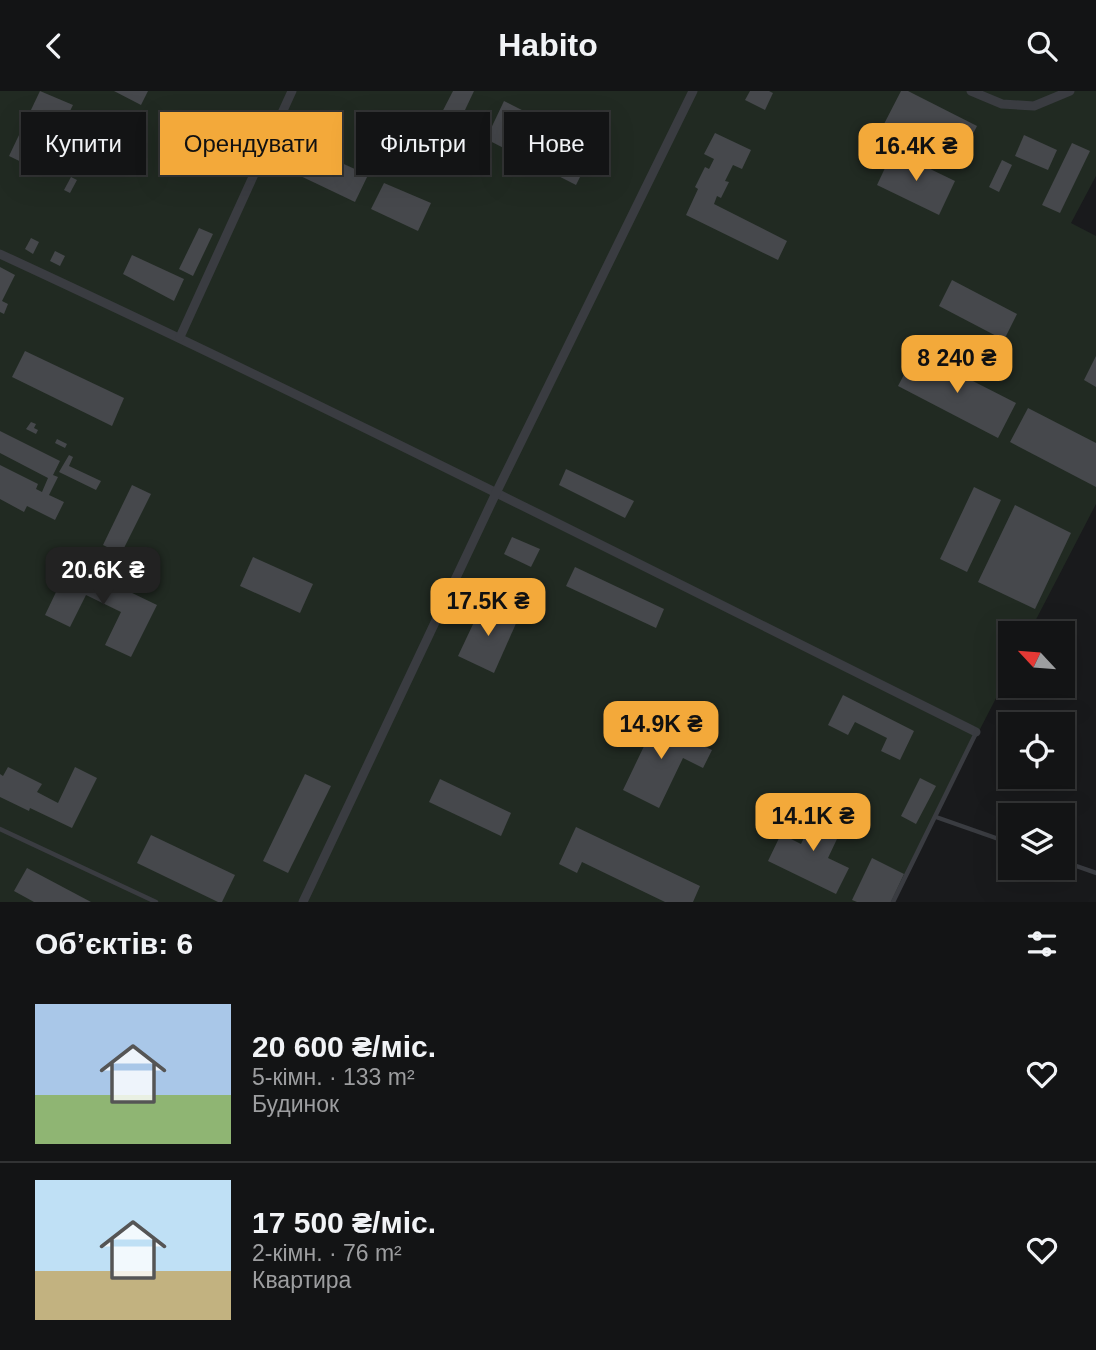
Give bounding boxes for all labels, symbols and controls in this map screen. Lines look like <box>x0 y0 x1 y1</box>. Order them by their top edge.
icon: back <box>35 27 73 65</box>
text: Habito <box>498 27 598 63</box>
icon: search <box>1023 27 1061 65</box>
chip: Купити <box>21 112 146 175</box>
chip: Орендувати <box>160 112 342 175</box>
chip: Фільтри <box>356 112 490 175</box>
chip: Нове <box>504 112 609 175</box>
pin: 16.4K ₴ <box>851 123 981 183</box>
text: 16.4K ₴ <box>874 133 958 159</box>
pin: 8 240 ₴ <box>892 335 1022 395</box>
text: 8 240 ₴ <box>917 345 997 371</box>
pin: 20.6K ₴ <box>38 547 168 607</box>
text: 20.6K ₴ <box>61 557 145 583</box>
pin: 17.5K ₴ <box>423 579 553 638</box>
text: 17.5K ₴ <box>446 588 530 614</box>
north arrow <box>998 621 1074 698</box>
map controls <box>998 621 1075 880</box>
pin: 14.9K ₴ <box>596 701 726 761</box>
text: 14.9K ₴ <box>619 711 703 737</box>
button: locate <box>998 712 1075 789</box>
pin: 14.1K ₴ <box>748 793 878 853</box>
text: 14.1K ₴ <box>771 803 855 829</box>
button: layers <box>998 803 1075 880</box>
icon: filters <box>1023 925 1061 963</box>
text: Об’єктів: 6 <box>35 927 193 960</box>
text: 20 600 ₴/міс. <box>252 1030 436 1063</box>
icon: home <box>91 1032 175 1116</box>
icon: heart <box>1023 1055 1061 1093</box>
text: 5-кімн. · 133 m² <box>252 1064 415 1090</box>
text: Будинок <box>252 1091 339 1117</box>
text: 17 500 ₴/міс. <box>252 1206 436 1239</box>
icon: home <box>91 1208 175 1292</box>
icon: heart <box>1023 1231 1061 1269</box>
text: 2-кімн. · 76 m² <box>252 1240 402 1266</box>
text: Квартира <box>252 1267 351 1293</box>

